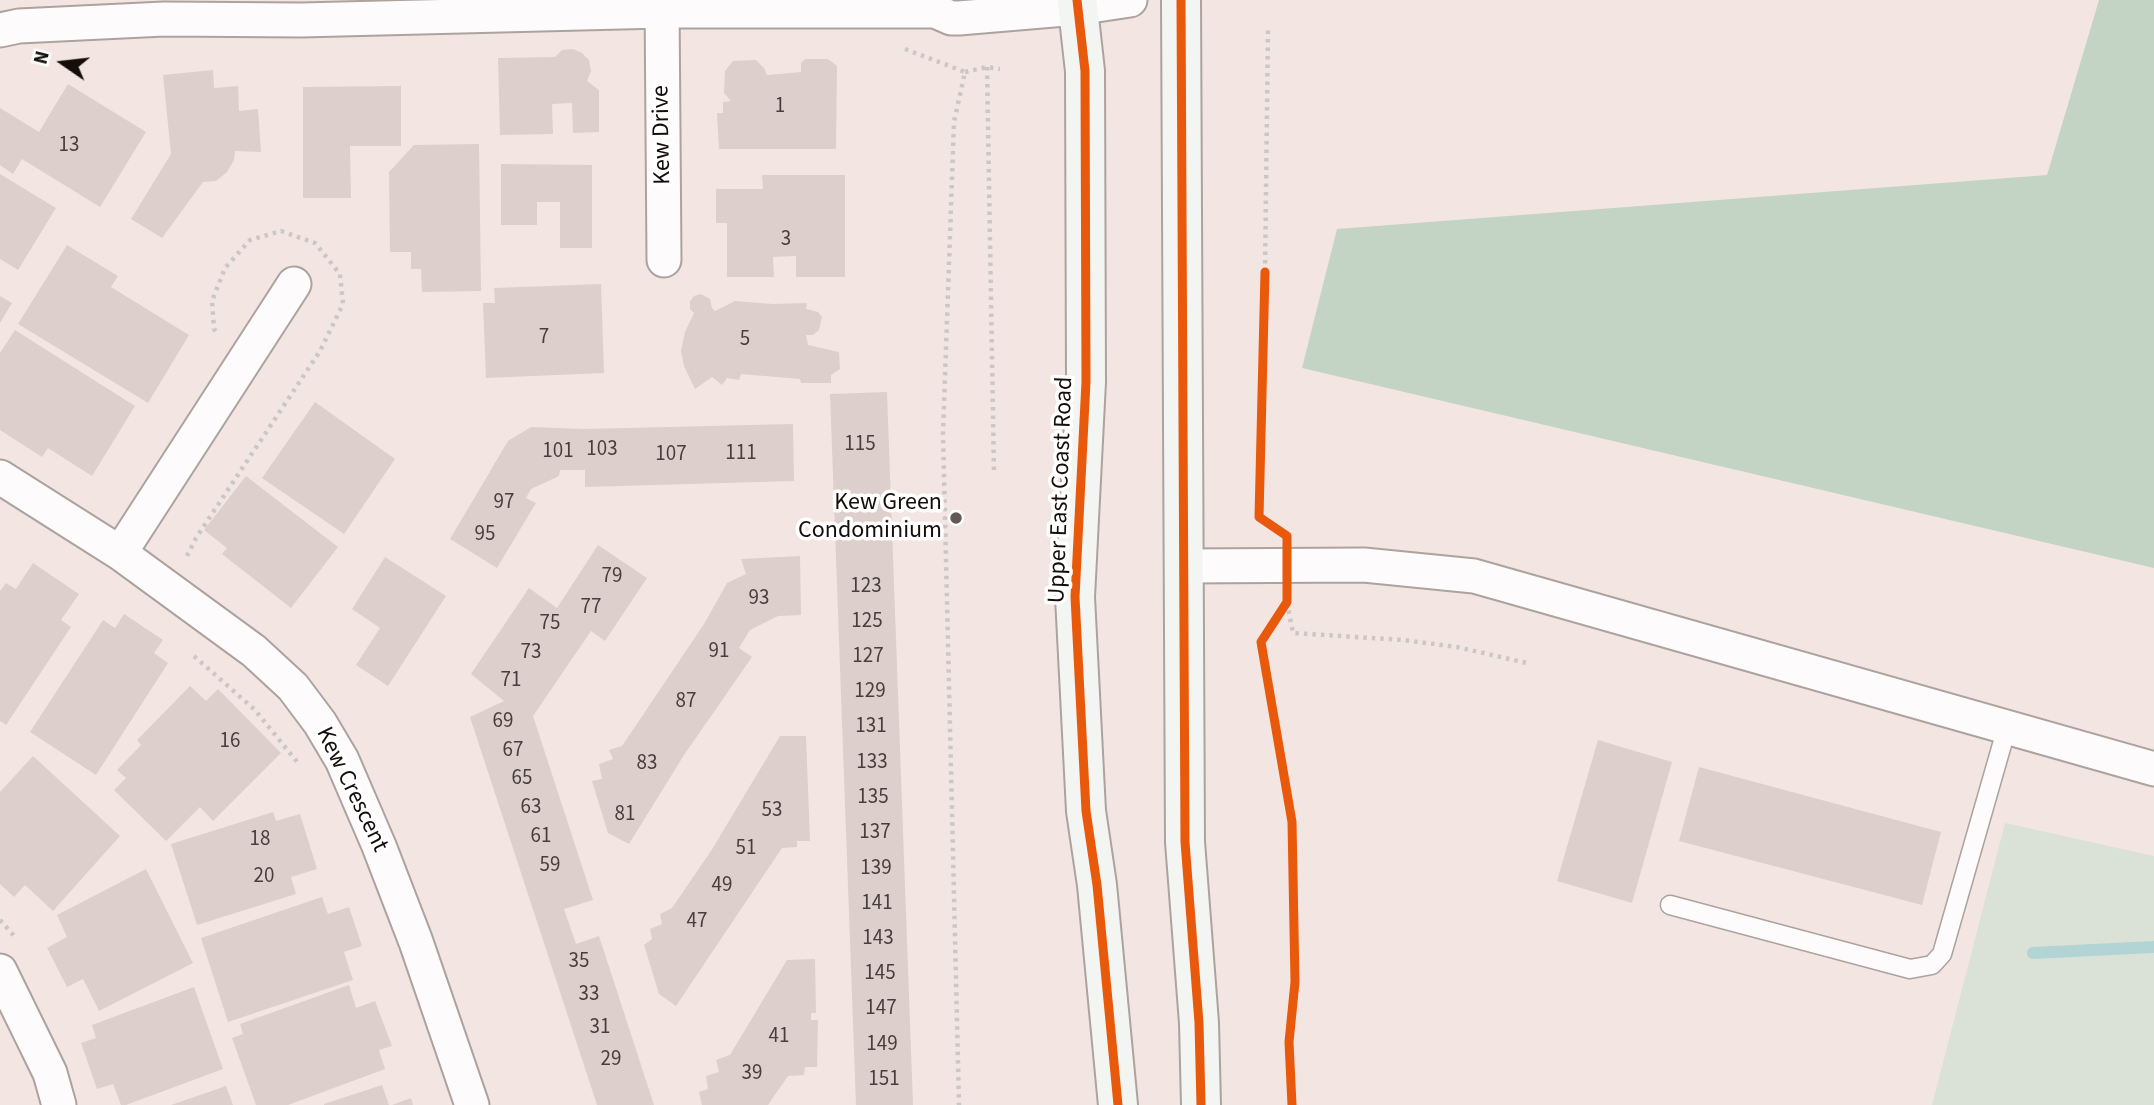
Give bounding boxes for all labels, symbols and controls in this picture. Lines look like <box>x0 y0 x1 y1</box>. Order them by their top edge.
north arrow <box>28 28 98 98</box>
text: N <box>28 48 57 67</box>
street label: Kew Drive <box>648 85 678 185</box>
house number: 1 <box>775 94 785 120</box>
house number: 13 <box>59 133 79 159</box>
house number: 3 <box>781 227 791 253</box>
house number: 7 <box>539 325 549 351</box>
house number: 5 <box>740 327 750 353</box>
street label: Upper East Coast Road <box>1044 376 1080 604</box>
house number: 115 <box>844 432 876 458</box>
house number: 103 <box>586 437 618 463</box>
house number: 101 <box>542 439 574 465</box>
house number: 111 <box>725 441 757 467</box>
house number: 107 <box>655 442 687 468</box>
house number: 97 <box>494 490 514 516</box>
place label: Kew Green Condominium <box>798 490 942 546</box>
marker: Kew Green Condominium <box>948 510 964 526</box>
house number: 95 <box>475 522 495 548</box>
house number: 79 <box>602 564 622 590</box>
house number: 123 <box>850 574 882 600</box>
house number: 93 <box>749 586 769 612</box>
house number: 77 <box>581 595 601 621</box>
house number: 125 <box>851 609 883 635</box>
house number: 75 <box>540 611 560 637</box>
house number: 91 <box>709 639 729 665</box>
house number: 73 <box>521 640 541 666</box>
house number: 127 <box>852 644 884 670</box>
house number: 71 <box>501 668 521 694</box>
house number: 129 <box>854 679 886 705</box>
house number: 87 <box>676 689 696 715</box>
house number: 69 <box>493 709 513 735</box>
house number: 131 <box>855 714 887 740</box>
street label: Kew Crescent <box>308 723 394 857</box>
house number: 16 <box>220 729 240 755</box>
house number: 67 <box>503 738 523 764</box>
house number: 133 <box>856 750 888 776</box>
house number: 83 <box>637 751 657 777</box>
house number: 65 <box>512 766 532 792</box>
house number: 135 <box>857 785 889 811</box>
house number: 63 <box>521 795 541 821</box>
house number: 53 <box>762 798 782 824</box>
house number: 81 <box>615 802 635 828</box>
house number: 137 <box>859 820 891 846</box>
house number: 61 <box>531 824 551 850</box>
house number: 18 <box>250 827 270 853</box>
house number: 51 <box>736 836 756 862</box>
house number: 59 <box>540 853 560 879</box>
house number: 139 <box>860 856 892 882</box>
house number: 20 <box>254 864 274 890</box>
house number: 49 <box>712 873 732 899</box>
house number: 141 <box>861 891 893 917</box>
house number: 47 <box>687 909 707 935</box>
house number: 143 <box>862 926 894 952</box>
house number: 35 <box>569 949 589 975</box>
house number: 145 <box>864 961 896 987</box>
house number: 33 <box>579 982 599 1008</box>
house number: 147 <box>865 996 897 1022</box>
house number: 31 <box>590 1015 610 1041</box>
house number: 41 <box>769 1024 789 1050</box>
house number: 149 <box>866 1032 898 1058</box>
house number: 29 <box>601 1047 621 1073</box>
house number: 39 <box>742 1061 762 1087</box>
house number: 151 <box>868 1067 900 1093</box>

